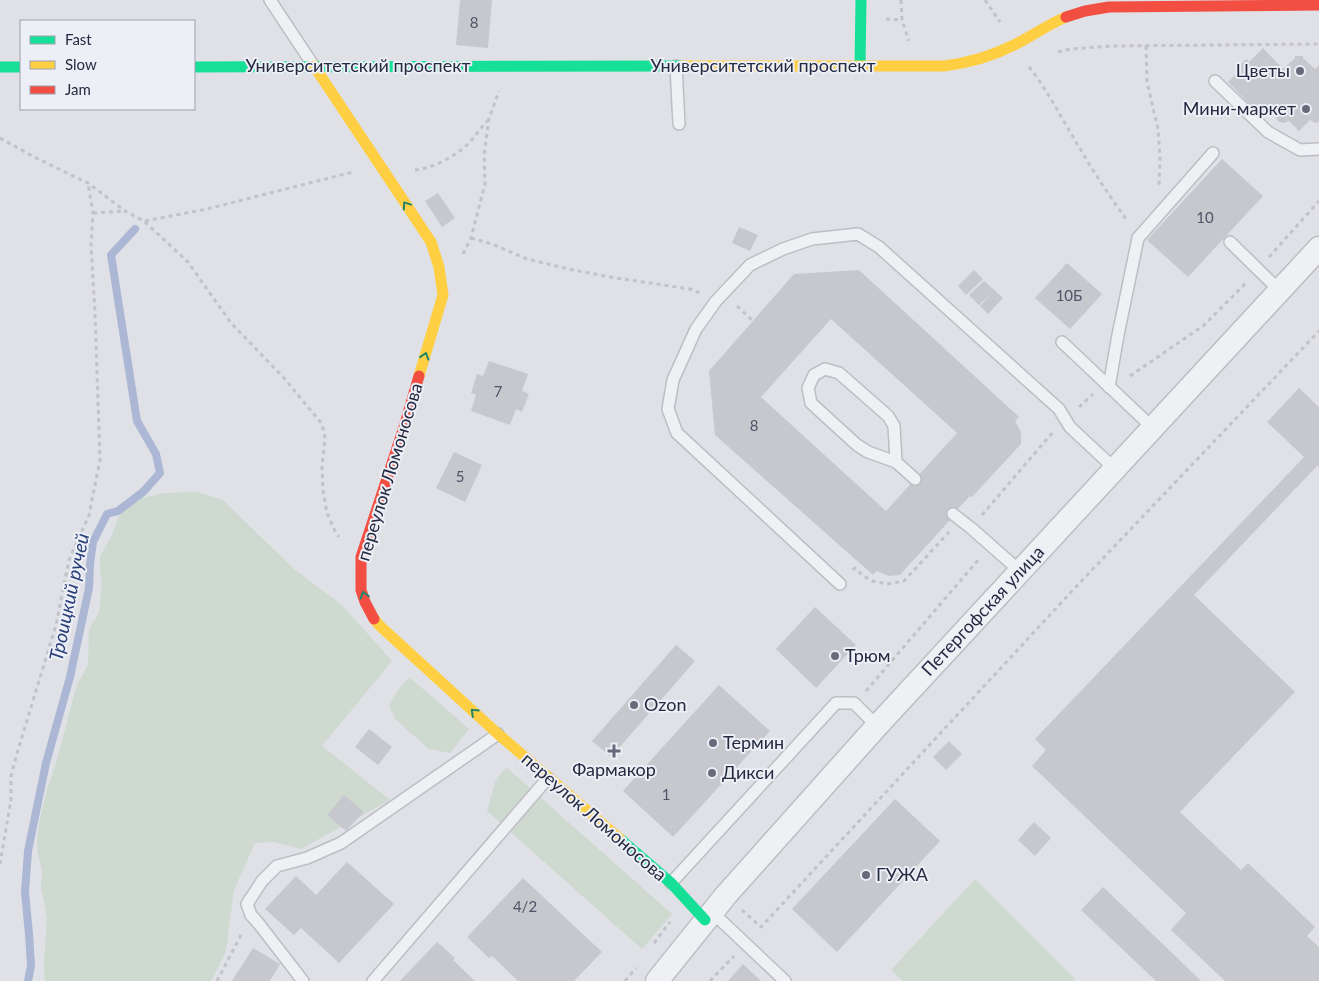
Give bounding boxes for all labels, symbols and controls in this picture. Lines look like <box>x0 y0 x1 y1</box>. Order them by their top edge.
house number: 8 <box>470 13 478 31</box>
legend <box>20 20 195 110</box>
text: Fast <box>65 30 92 48</box>
street label: Университетский проспект <box>245 54 471 76</box>
street label: Университетский проспект <box>650 54 876 76</box>
text: Slow <box>65 55 97 73</box>
place label: Цветы <box>1236 59 1290 81</box>
marker: Цветы <box>1294 65 1306 77</box>
text: Jam <box>65 80 91 98</box>
place label: Мини-маркет <box>1183 97 1296 119</box>
marker: Мини-маркет <box>1300 103 1312 115</box>
one-way arrow <box>403 201 412 211</box>
house number: 10 <box>1196 208 1214 226</box>
house number: 10Б <box>1056 286 1082 304</box>
one-way arrow <box>420 352 430 360</box>
street label: переулок Ломоносова <box>352 380 427 563</box>
house number: 7 <box>494 382 503 400</box>
house number: 8 <box>750 416 758 434</box>
house number: 5 <box>456 467 464 485</box>
water label: Троицкий ручей <box>44 531 93 663</box>
street label: Петергофская улица <box>916 541 1048 680</box>
one-way arrow <box>359 592 369 600</box>
place label: Трюм <box>845 644 891 666</box>
marker: Трюм <box>829 650 841 662</box>
place label: Ozon <box>644 693 686 715</box>
marker: Ozon <box>628 699 640 711</box>
one-way arrow <box>470 709 479 718</box>
place label: Термин <box>723 731 784 753</box>
marker: Термин <box>707 737 719 749</box>
marker: Фармакор <box>608 745 620 757</box>
street label: переулок Ломоносова <box>518 747 672 885</box>
place label: Фармакор <box>572 758 656 780</box>
place label: Дикси <box>722 761 774 783</box>
marker: Дикси <box>706 767 718 779</box>
house number: 1 <box>662 785 670 803</box>
place label: ГУЖА <box>876 863 929 885</box>
marker: ГУЖА <box>860 869 872 881</box>
house number: 4/2 <box>513 897 537 915</box>

